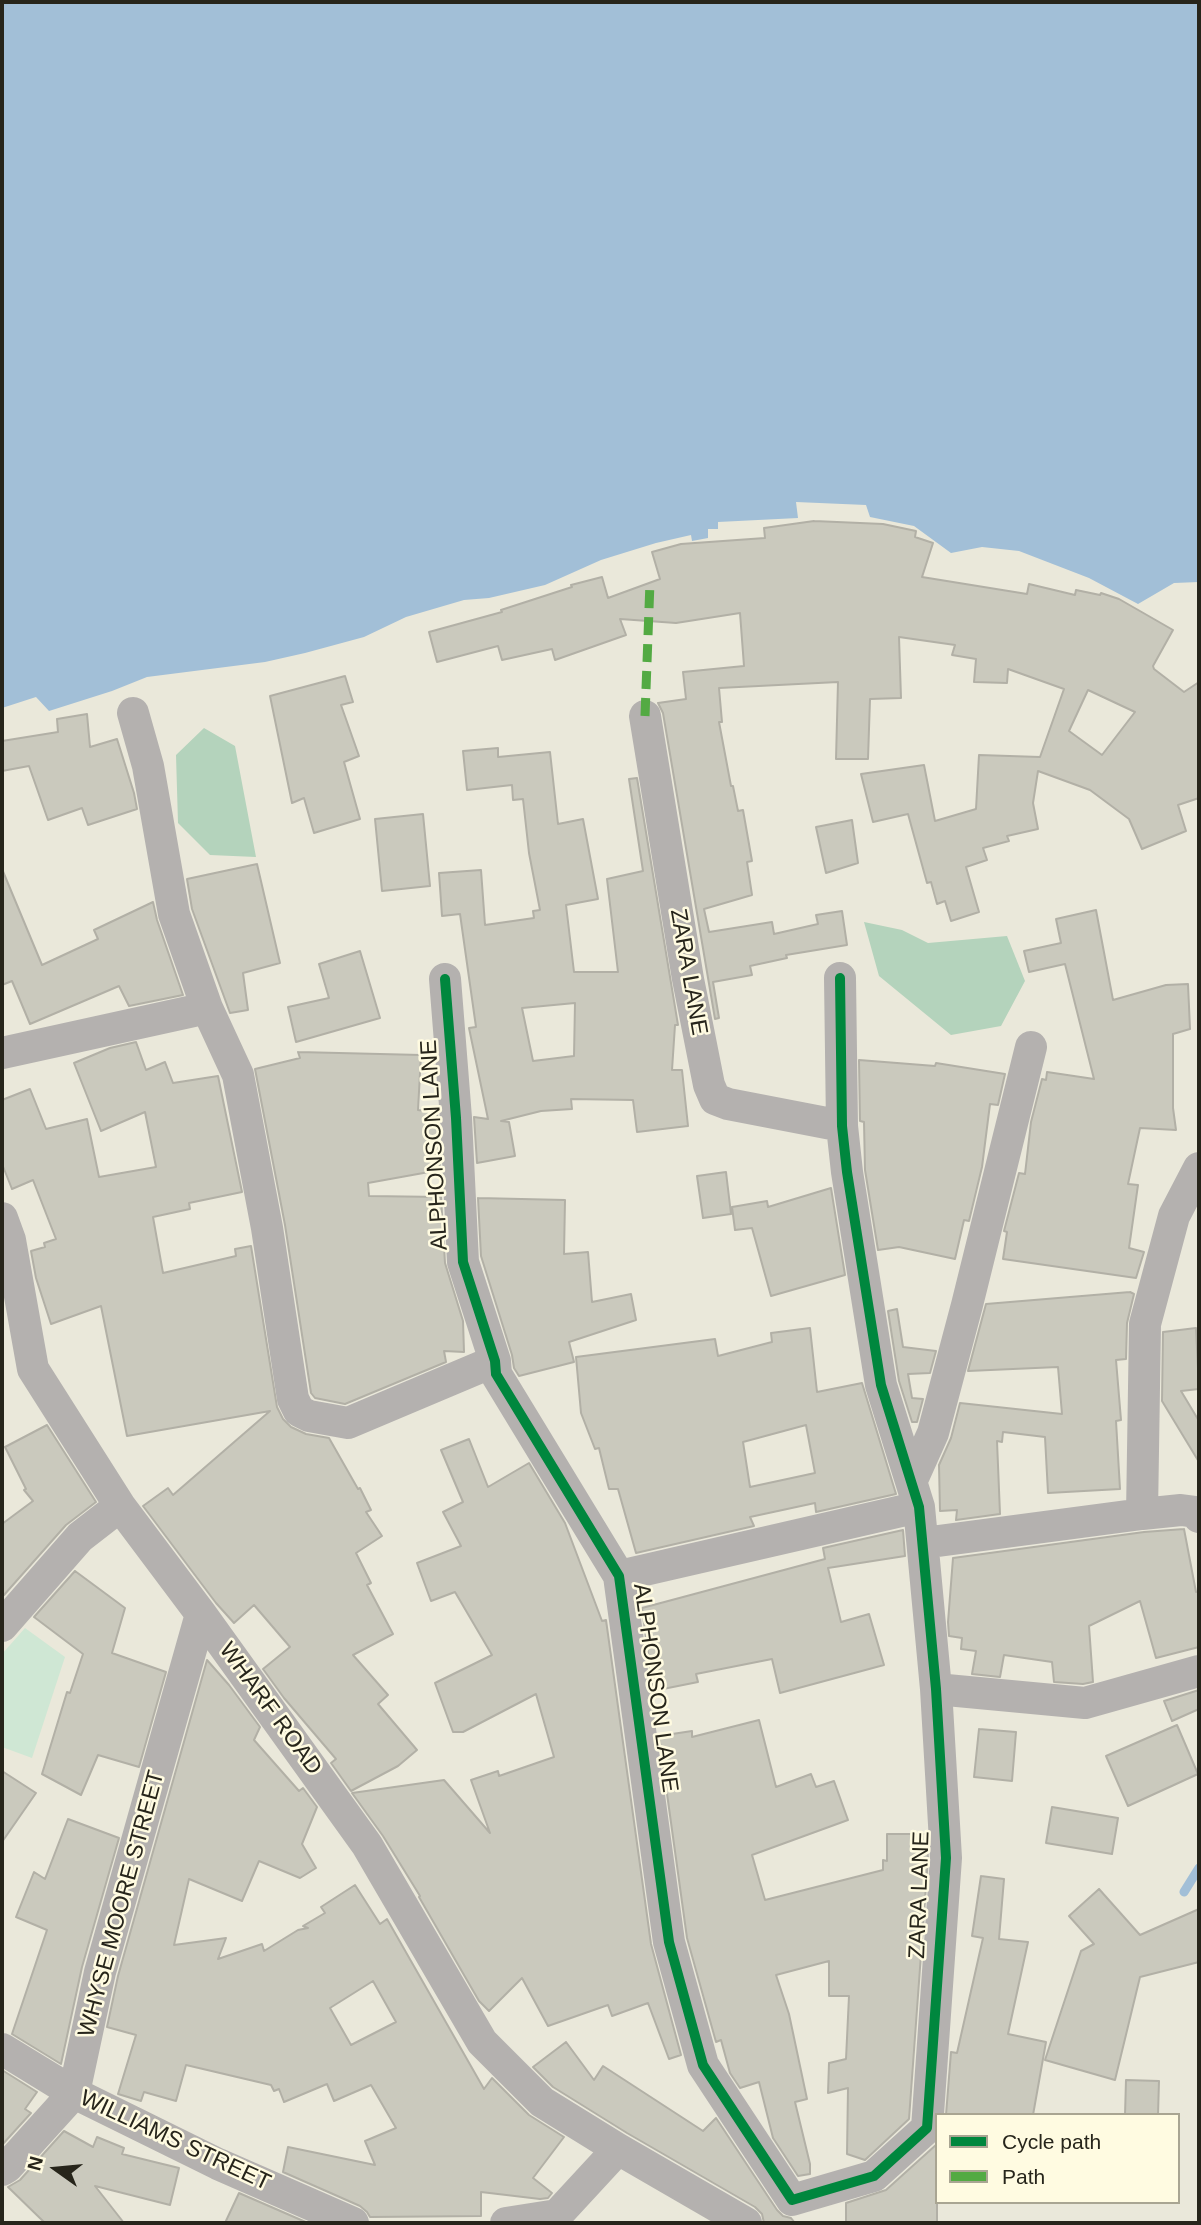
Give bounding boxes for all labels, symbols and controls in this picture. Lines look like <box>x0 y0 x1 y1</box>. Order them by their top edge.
street label: ZARA LANE <box>663 907 713 1037</box>
street label: ALPHONSON LANE <box>416 1039 454 1251</box>
street label: ALPHONSON LANE <box>627 1582 683 1794</box>
street label: WHARF ROAD <box>213 1637 327 1781</box>
street label: WHYSE MOORE STREET <box>73 1768 171 2040</box>
street label: ZARA LANE <box>904 1831 936 1959</box>
street label: WILLIAMS STREET <box>75 2085 275 2197</box>
legend <box>935 2113 1180 2204</box>
text: Cycle path <box>1002 2130 1101 2153</box>
north arrow <box>21 2134 91 2204</box>
text: N <box>23 2154 47 2173</box>
text: Path <box>1002 2165 1045 2188</box>

